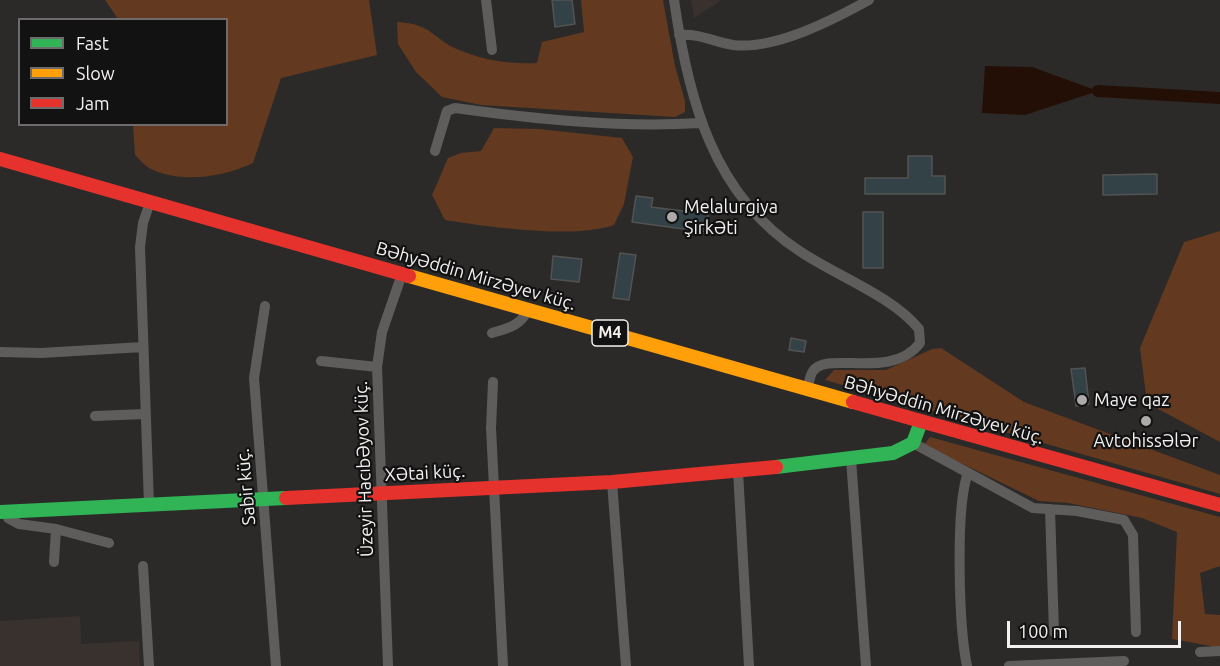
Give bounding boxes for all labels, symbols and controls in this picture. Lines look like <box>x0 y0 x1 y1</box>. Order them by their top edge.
legend <box>18 18 228 126</box>
text: Fast <box>76 33 109 53</box>
text: Slow <box>76 63 115 83</box>
text: Jam <box>76 93 110 113</box>
place label: Melalurgiya Şirkəti <box>684 196 778 238</box>
marker: Melalurgiya Şirkəti <box>665 210 679 224</box>
street label: Bəhyəddin Mirzəyev küç. <box>374 237 578 315</box>
road number: M4 <box>592 320 628 346</box>
street label: Bəhyəddin Mirzəyev küç. <box>842 371 1046 449</box>
street label: Üzeyir Hacıbəyov küç. <box>350 381 378 557</box>
place label: Maye qaz <box>1094 389 1170 411</box>
marker: Maye qaz <box>1075 393 1089 407</box>
marker: Avtohissələr <box>1139 414 1153 428</box>
place label: Avtohissələr <box>1094 430 1198 452</box>
street label: Sabir küç. <box>232 448 260 526</box>
street label: Xətai küç. <box>384 460 466 486</box>
scale bar <box>1010 609 1184 647</box>
text: 100 m <box>1018 621 1068 641</box>

